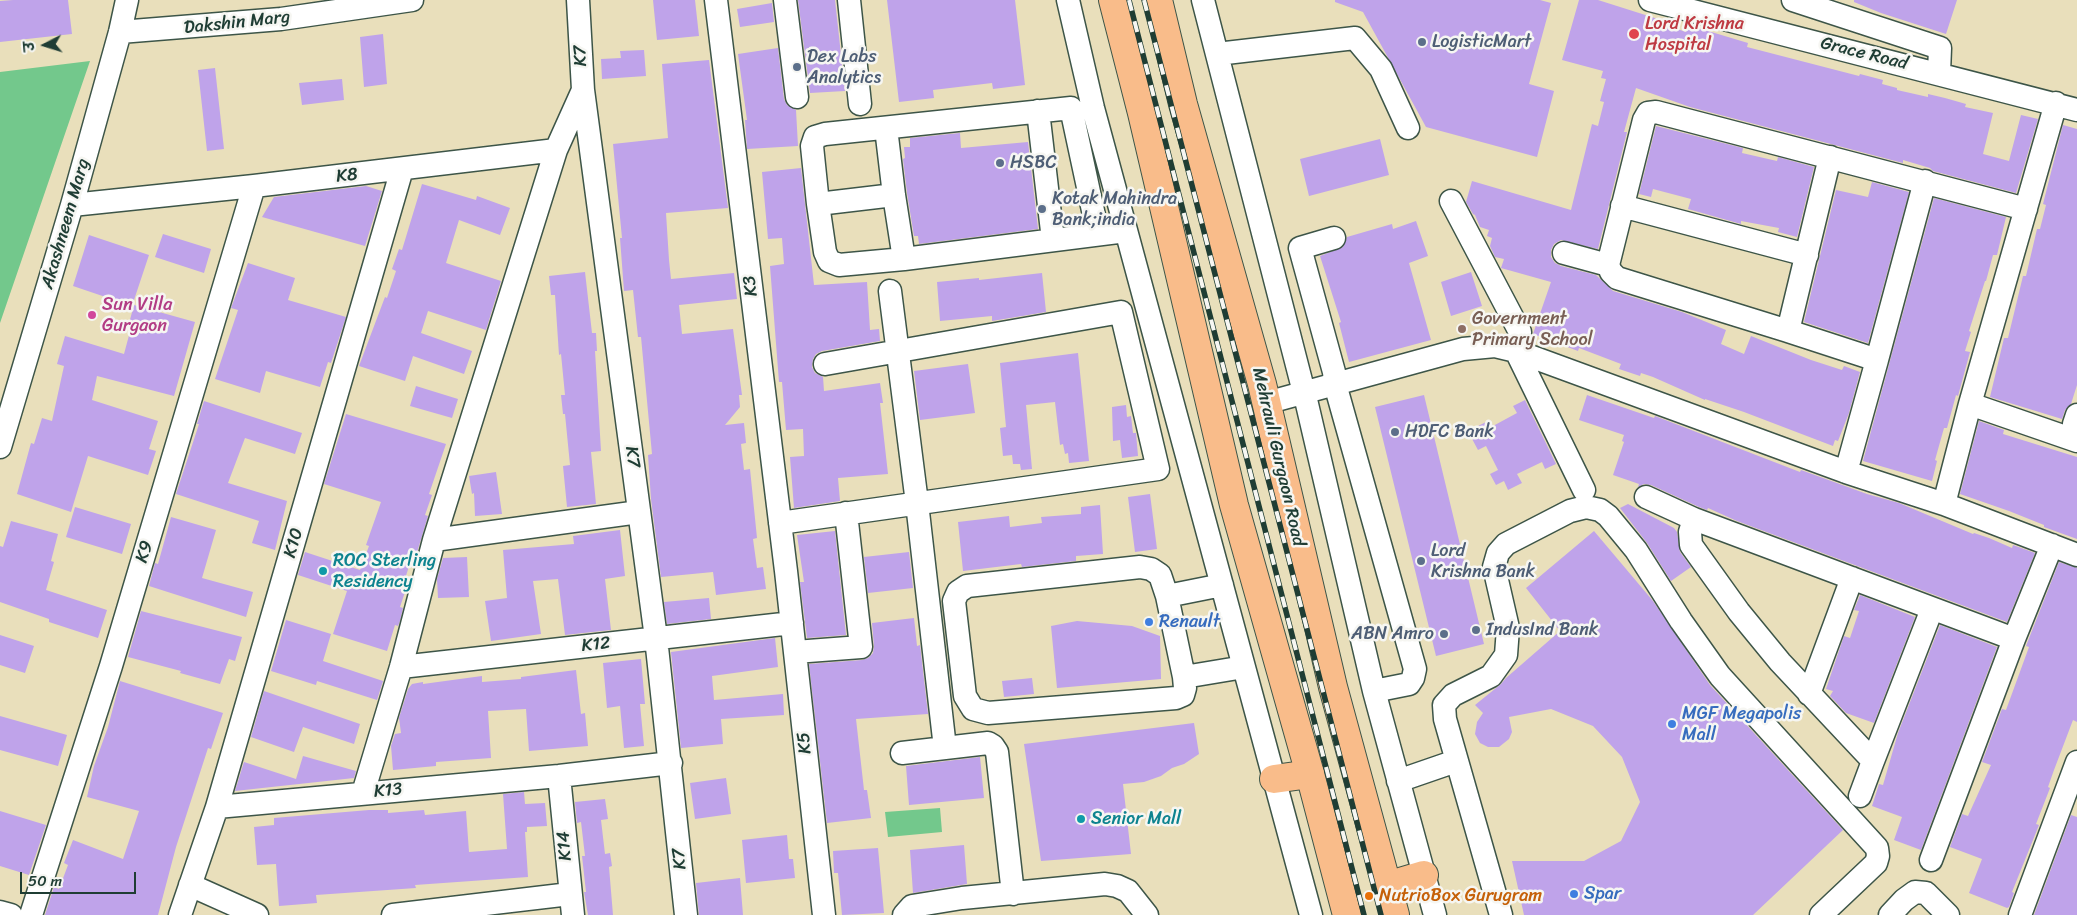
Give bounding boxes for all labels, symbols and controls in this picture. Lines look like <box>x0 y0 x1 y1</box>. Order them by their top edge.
street label: Dakshin Marg <box>183 7 291 39</box>
place label: Lord Krishna Hospital <box>1645 13 1744 56</box>
north arrow <box>20 20 70 70</box>
marker: Lord Krishna Hospital <box>1627 27 1641 41</box>
place label: LogisticMart <box>1432 31 1531 53</box>
street label: Grace Road <box>1818 33 1910 75</box>
marker: LogisticMart <box>1416 36 1428 48</box>
text: उ <box>17 41 42 52</box>
street label: K7 <box>570 45 592 67</box>
place label: Dex Labs Analytics <box>807 46 881 88</box>
marker: Dex Labs Analytics <box>791 61 803 73</box>
place label: HSBC <box>1010 152 1057 174</box>
street label: Akashneem Marg <box>37 156 95 292</box>
marker: HSBC <box>994 157 1006 169</box>
street label: K8 <box>335 164 359 188</box>
place label: Kotak Mahindra Bank;india <box>1052 188 1177 230</box>
marker: Kotak Mahindra Bank;india <box>1036 203 1048 215</box>
street label: K3 <box>739 274 763 298</box>
place label: Sun Villa Gurgaon <box>102 294 172 336</box>
place label: Government Primary School <box>1472 308 1593 350</box>
marker: Sun Villa Gurgaon <box>86 309 98 321</box>
marker: Government Primary School <box>1456 323 1468 335</box>
street label: Mehrauli Gurgaon Road <box>1247 366 1309 548</box>
place label: HDFC Bank <box>1405 421 1494 443</box>
marker: HDFC Bank <box>1389 426 1401 438</box>
street label: K7 <box>620 445 644 469</box>
street label: K10 <box>279 526 309 560</box>
street label: K9 <box>131 538 159 566</box>
place label: Lord Krishna Bank <box>1431 540 1535 582</box>
place label: ROC Sterling Residency <box>333 550 436 592</box>
marker: Lord Krishna Bank <box>1415 555 1427 567</box>
marker: ROC Sterling Residency <box>317 565 329 577</box>
place label: Renault <box>1159 611 1220 633</box>
marker: Renault <box>1143 616 1155 628</box>
place label: IndusInd Bank <box>1486 619 1598 641</box>
place label: ABN Amro <box>1351 623 1434 645</box>
marker: IndusInd Bank <box>1470 624 1482 636</box>
marker: ABN Amro <box>1438 628 1450 640</box>
street label: K12 <box>580 633 612 657</box>
place label: MGF Megapolis Mall <box>1682 703 1801 746</box>
marker: MGF Megapolis Mall <box>1666 718 1678 730</box>
street label: K5 <box>793 731 817 755</box>
street label: K13 <box>373 779 403 803</box>
place label: Senior Mall <box>1091 808 1181 830</box>
marker: Senior Mall <box>1075 813 1087 825</box>
street label: K14 <box>553 830 577 862</box>
street label: K7 <box>668 847 692 871</box>
scale bar <box>22 862 139 894</box>
text: 50 m <box>28 868 62 894</box>
place label: Spar <box>1584 883 1621 905</box>
place label: NutrioBox Gurugram <box>1379 885 1542 907</box>
marker: Spar <box>1568 888 1580 900</box>
marker: NutrioBox Gurugram <box>1363 890 1375 902</box>

